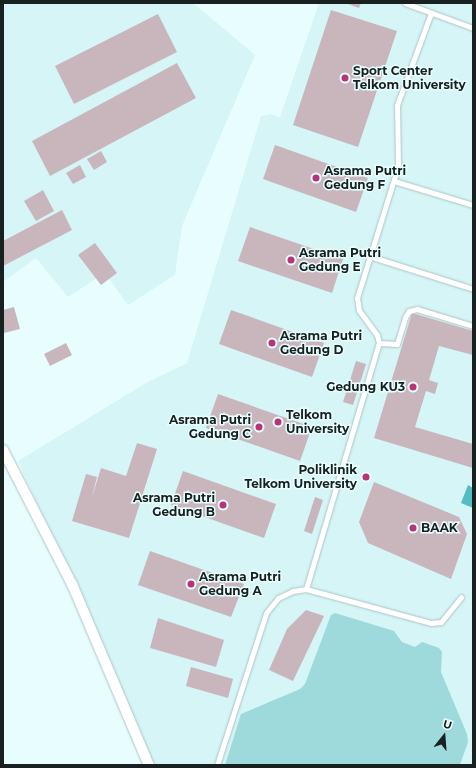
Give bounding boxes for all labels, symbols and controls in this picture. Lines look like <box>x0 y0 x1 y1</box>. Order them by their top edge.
place label: Sport Center Telkom University <box>353 64 466 92</box>
marker: Sport Center Telkom University <box>340 73 350 83</box>
place label: Asrama Putri Gedung F <box>324 164 406 192</box>
marker: Asrama Putri Gedung F <box>311 173 321 183</box>
place label: Asrama Putri Gedung E <box>299 246 381 274</box>
marker: Asrama Putri Gedung E <box>286 255 296 265</box>
place label: Asrama Putri Gedung D <box>280 329 362 357</box>
marker: Asrama Putri Gedung D <box>267 338 277 348</box>
place label: Gedung KU3 <box>326 380 405 394</box>
marker: Gedung KU3 <box>408 382 418 392</box>
place label: Telkom University <box>286 408 349 436</box>
place label: Asrama Putri Gedung C <box>169 413 251 441</box>
marker: Telkom University <box>273 417 283 427</box>
marker: Asrama Putri Gedung C <box>254 422 264 432</box>
place label: Poliklinik Telkom University <box>244 463 357 491</box>
marker: Poliklinik Telkom University <box>360 471 372 483</box>
place label: Asrama Putri Gedung B <box>133 491 215 519</box>
marker: Asrama Putri Gedung B <box>218 500 228 510</box>
place label: BAAK <box>421 521 458 535</box>
marker: BAAK <box>408 523 418 533</box>
place label: Asrama Putri Gedung A <box>199 570 281 598</box>
marker: Asrama Putri Gedung A <box>186 579 196 589</box>
north arrow <box>424 716 464 756</box>
text: U <box>441 717 454 732</box>

